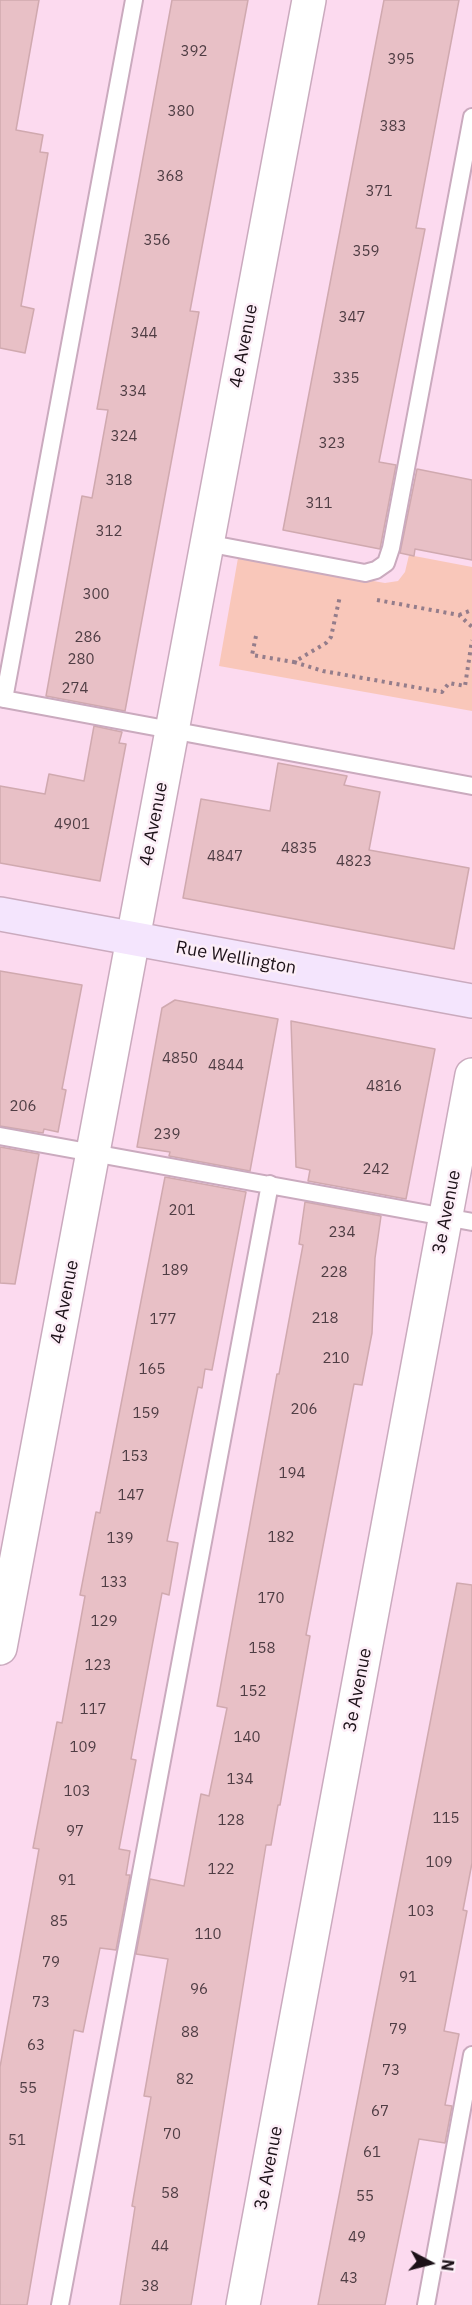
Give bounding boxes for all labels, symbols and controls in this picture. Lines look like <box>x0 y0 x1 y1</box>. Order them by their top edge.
house number: 392 <box>181 43 207 61</box>
house number: 395 <box>388 51 414 69</box>
house number: 380 <box>168 103 194 121</box>
house number: 383 <box>380 118 406 136</box>
house number: 368 <box>157 168 183 186</box>
house number: 371 <box>366 183 392 201</box>
house number: 356 <box>144 232 170 250</box>
house number: 359 <box>353 243 379 261</box>
street label: 4e Avenue <box>225 302 263 390</box>
house number: 347 <box>339 309 365 327</box>
house number: 344 <box>131 325 157 343</box>
house number: 335 <box>333 370 359 388</box>
house number: 334 <box>120 383 146 401</box>
house number: 324 <box>111 428 137 446</box>
house number: 323 <box>319 435 345 453</box>
house number: 318 <box>106 472 132 490</box>
house number: 311 <box>306 495 332 513</box>
house number: 312 <box>96 523 122 541</box>
house number: 300 <box>83 586 109 604</box>
house number: 286 <box>75 629 101 647</box>
house number: 280 <box>68 651 94 669</box>
house number: 274 <box>62 680 88 698</box>
street label: 4e Avenue <box>135 780 173 868</box>
house number: 4901 <box>54 816 90 834</box>
house number: 4835 <box>281 840 317 858</box>
house number: 4847 <box>207 848 243 866</box>
house number: 4823 <box>336 853 372 871</box>
street label: Rue Wellington <box>174 937 298 979</box>
house number: 4850 <box>162 1050 198 1068</box>
house number: 4844 <box>208 1057 244 1075</box>
house number: 4816 <box>366 1078 402 1096</box>
house number: 206 <box>10 1098 36 1116</box>
house number: 239 <box>154 1126 180 1144</box>
house number: 242 <box>363 1161 389 1179</box>
street label: 3e Avenue <box>428 1168 466 1256</box>
house number: 201 <box>169 1202 195 1220</box>
house number: 234 <box>329 1224 355 1242</box>
street label: 4e Avenue <box>46 1258 84 1346</box>
house number: 189 <box>162 1262 188 1280</box>
house number: 228 <box>321 1264 347 1282</box>
house number: 218 <box>312 1310 338 1328</box>
house number: 177 <box>150 1311 176 1329</box>
house number: 210 <box>323 1350 349 1368</box>
house number: 165 <box>139 1361 165 1379</box>
house number: 206 <box>291 1401 317 1419</box>
house number: 159 <box>133 1405 159 1423</box>
house number: 153 <box>122 1448 148 1466</box>
house number: 194 <box>279 1465 305 1483</box>
house number: 147 <box>118 1487 144 1505</box>
house number: 182 <box>268 1529 294 1547</box>
house number: 139 <box>107 1530 133 1548</box>
house number: 133 <box>101 1574 127 1592</box>
house number: 170 <box>258 1590 284 1608</box>
house number: 129 <box>91 1613 117 1631</box>
house number: 158 <box>249 1640 275 1658</box>
street label: 3e Avenue <box>339 1646 377 1734</box>
house number: 123 <box>85 1657 111 1675</box>
house number: 152 <box>240 1683 266 1701</box>
house number: 117 <box>80 1701 106 1719</box>
house number: 140 <box>234 1729 260 1747</box>
house number: 109 <box>70 1739 96 1757</box>
house number: 134 <box>227 1771 253 1789</box>
house number: 103 <box>64 1783 90 1801</box>
house number: 115 <box>433 1810 459 1828</box>
house number: 128 <box>218 1812 244 1830</box>
house number: 97 <box>66 1823 84 1841</box>
house number: 109 <box>426 1854 452 1872</box>
house number: 122 <box>208 1861 234 1879</box>
house number: 91 <box>58 1872 76 1890</box>
house number: 103 <box>408 1903 434 1921</box>
house number: 85 <box>50 1913 68 1931</box>
house number: 110 <box>195 1926 221 1944</box>
house number: 79 <box>42 1954 60 1972</box>
house number: 91 <box>399 1969 417 1987</box>
house number: 96 <box>190 1981 208 1999</box>
house number: 73 <box>32 1994 50 2012</box>
house number: 79 <box>389 2021 407 2039</box>
house number: 88 <box>181 2024 199 2042</box>
house number: 63 <box>27 2037 45 2055</box>
house number: 73 <box>382 2062 400 2080</box>
house number: 82 <box>176 2071 194 2089</box>
house number: 55 <box>19 2080 37 2098</box>
house number: 67 <box>371 2103 389 2121</box>
street label: 3e Avenue <box>250 2124 288 2212</box>
house number: 70 <box>163 2126 181 2144</box>
house number: 51 <box>8 2132 26 2150</box>
house number: 61 <box>363 2144 381 2162</box>
house number: 58 <box>161 2185 179 2203</box>
house number: 55 <box>356 2188 374 2206</box>
house number: 49 <box>348 2229 366 2247</box>
north arrow <box>400 2233 460 2293</box>
house number: 44 <box>151 2238 169 2256</box>
text: N <box>437 2258 458 2272</box>
house number: 43 <box>340 2270 358 2288</box>
house number: 38 <box>141 2278 159 2296</box>

